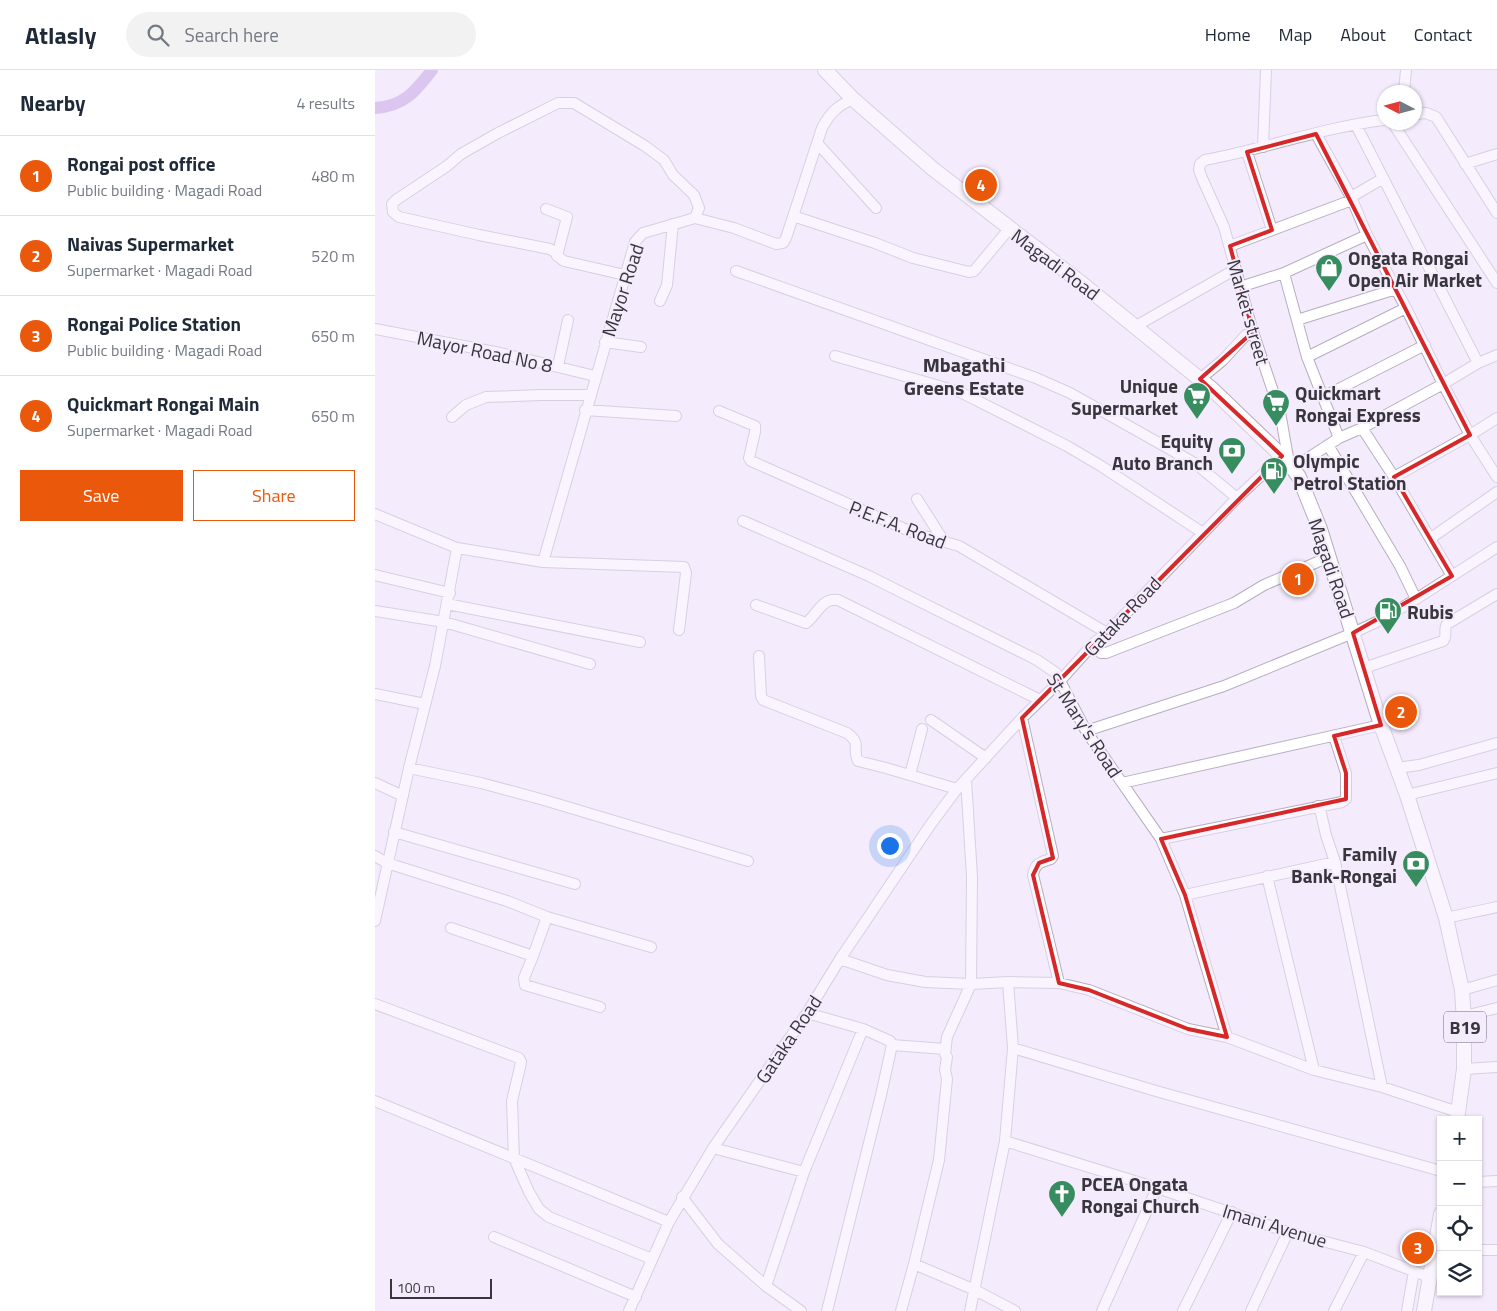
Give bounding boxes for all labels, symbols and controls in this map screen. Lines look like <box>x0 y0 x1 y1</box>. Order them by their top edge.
search box <box>126 12 476 57</box>
text: Atlasly <box>25 17 96 53</box>
text: Search here <box>184 20 279 49</box>
icon: search <box>144 21 172 49</box>
text: Home <box>1205 21 1251 48</box>
text: Map <box>1279 21 1312 48</box>
text: About <box>1340 21 1386 48</box>
text: Contact <box>1414 21 1472 48</box>
north arrow <box>1377 85 1422 130</box>
text: Nearby <box>20 87 85 119</box>
text: 4 results <box>296 91 355 115</box>
text: Rongai post office <box>67 149 215 178</box>
text: 1 <box>32 164 40 188</box>
text: 480 m <box>311 164 355 188</box>
pin: 4 <box>965 166 997 204</box>
text: Public building · Magadi Road <box>67 178 262 202</box>
street label: Magadi Road <box>1006 221 1106 307</box>
text: Naivas Supermarket <box>67 229 234 258</box>
street label: Mayor Road <box>593 240 651 340</box>
place label: Ongata Rongai Open Air Market <box>1348 243 1482 294</box>
text: 2 <box>32 244 40 268</box>
text: 520 m <box>311 244 355 268</box>
shop icon: Ongata Rongai Open Air Market <box>1314 253 1344 292</box>
street label: Market street <box>1220 256 1278 369</box>
text: Supermarket · Magadi Road <box>67 258 253 282</box>
text: Rongai Police Station <box>67 309 241 338</box>
street label: Mayor Road No 8 <box>414 322 556 380</box>
text: 3 <box>32 324 40 348</box>
text: 650 m <box>311 324 355 348</box>
text: Public building · Magadi Road <box>67 338 262 362</box>
district label: Mbagathi Greens Estate <box>904 349 1024 403</box>
place label: Unique Supermarket <box>1071 371 1178 422</box>
place label: Quickmart Rongai Express <box>1295 378 1421 429</box>
supermarket icon: Unique Supermarket <box>1182 381 1212 420</box>
supermarket icon: Quickmart Rongai Express <box>1261 388 1291 427</box>
text: Quickmart Rongai Main <box>67 389 259 418</box>
text: 4 <box>32 404 40 428</box>
text: 650 m <box>311 404 355 428</box>
text: Supermarket · Magadi Road <box>67 418 253 442</box>
place label: Equity Auto Branch <box>1112 426 1213 477</box>
bank icon: Equity Auto Branch <box>1217 436 1247 475</box>
place label: Olympic Petrol Station <box>1293 446 1407 497</box>
fuel station icon: Olympic Petrol Station <box>1259 456 1289 495</box>
button: Save <box>20 470 183 521</box>
button: Share <box>193 470 355 521</box>
street label: P.E.F.A. Road <box>845 492 951 556</box>
street label: Magadi Road <box>1301 514 1363 622</box>
pin: 1 <box>1282 560 1314 598</box>
street label: Gataka Road <box>1076 569 1168 663</box>
fuel station icon: Rubis <box>1373 596 1403 635</box>
place label: Rubis <box>1407 597 1454 626</box>
street label: St Mary's Road <box>1040 667 1130 783</box>
pin: 2 <box>1385 693 1417 731</box>
your location <box>877 833 903 859</box>
place label: Family Bank-Rongai <box>1291 839 1397 890</box>
bank icon: Family Bank-Rongai <box>1401 849 1431 888</box>
street label: Gataka Road <box>748 989 828 1089</box>
road number: B19 <box>1444 1012 1486 1042</box>
map controls <box>1437 1116 1482 1296</box>
button: + <box>1437 1116 1482 1161</box>
button: − <box>1437 1161 1482 1206</box>
place label: PCEA Ongata Rongai Church <box>1081 1169 1200 1220</box>
church icon: PCEA Ongata Rongai Church <box>1047 1179 1077 1218</box>
street label: Imani Avenue <box>1219 1195 1331 1255</box>
button: locate <box>1437 1206 1482 1251</box>
pin: 3 <box>1402 1229 1434 1267</box>
button: layers <box>1437 1251 1482 1296</box>
scale bar <box>390 1276 493 1299</box>
text: 100 m <box>397 1277 435 1298</box>

